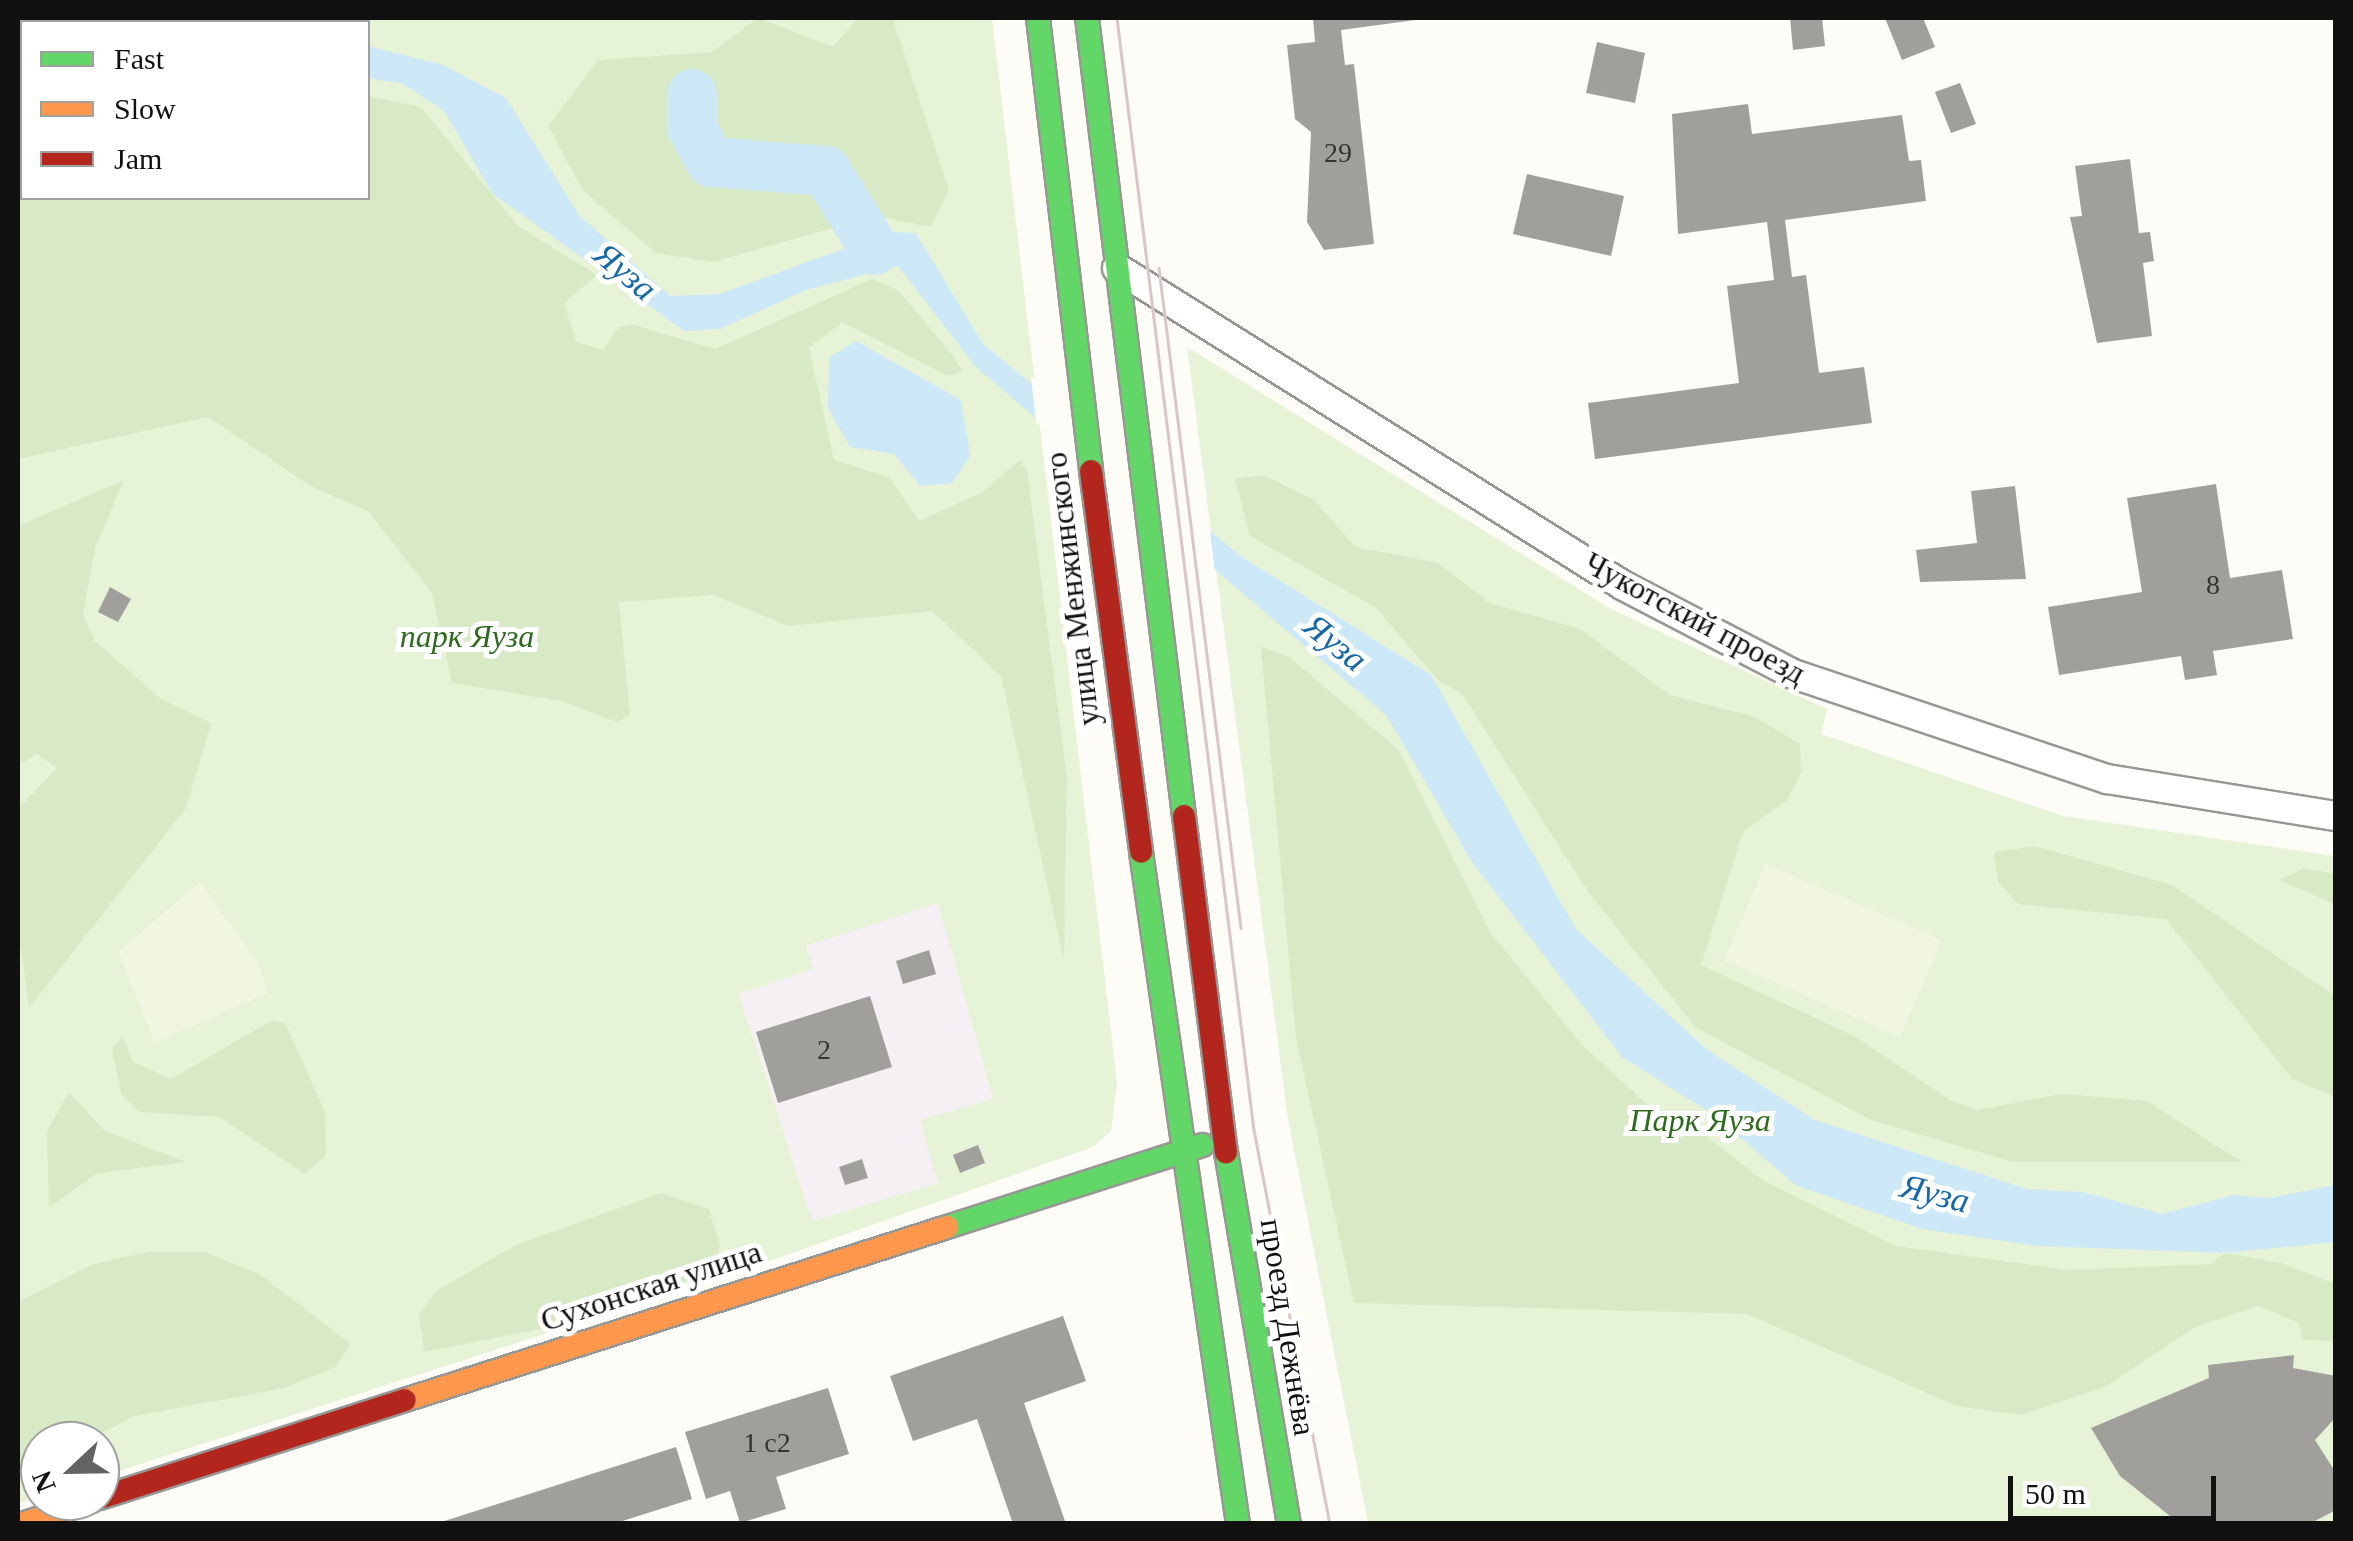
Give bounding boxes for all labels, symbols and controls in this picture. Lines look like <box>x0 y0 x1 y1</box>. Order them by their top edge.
legend <box>20 20 370 200</box>
text: Fast <box>114 42 164 75</box>
text: Slow <box>114 92 176 125</box>
house number: 29 <box>1324 136 1352 170</box>
text: Jam <box>114 142 162 175</box>
water label: Яуза <box>585 234 665 310</box>
street label: улица Менжинского <box>1036 450 1108 728</box>
street label: Чукотский проезд <box>1578 544 1812 692</box>
house number: 8 <box>2206 568 2220 602</box>
water label: Яуза <box>1295 605 1375 681</box>
park label: парк Яуза <box>400 617 534 655</box>
house number: 2 <box>817 1033 831 1067</box>
park label: Парк Яуза <box>1629 1101 1771 1139</box>
water label: Яуза <box>1896 1165 1974 1223</box>
street label: проезд Дежнёва <box>1252 1216 1324 1438</box>
street label: Сухонская улица <box>536 1232 766 1340</box>
north arrow <box>20 1421 120 1521</box>
house number: 1 с2 <box>743 1426 791 1460</box>
scale bar <box>2013 1456 2220 1518</box>
text: N <box>25 1466 62 1497</box>
text: 50 m <box>2025 1477 2086 1510</box>

